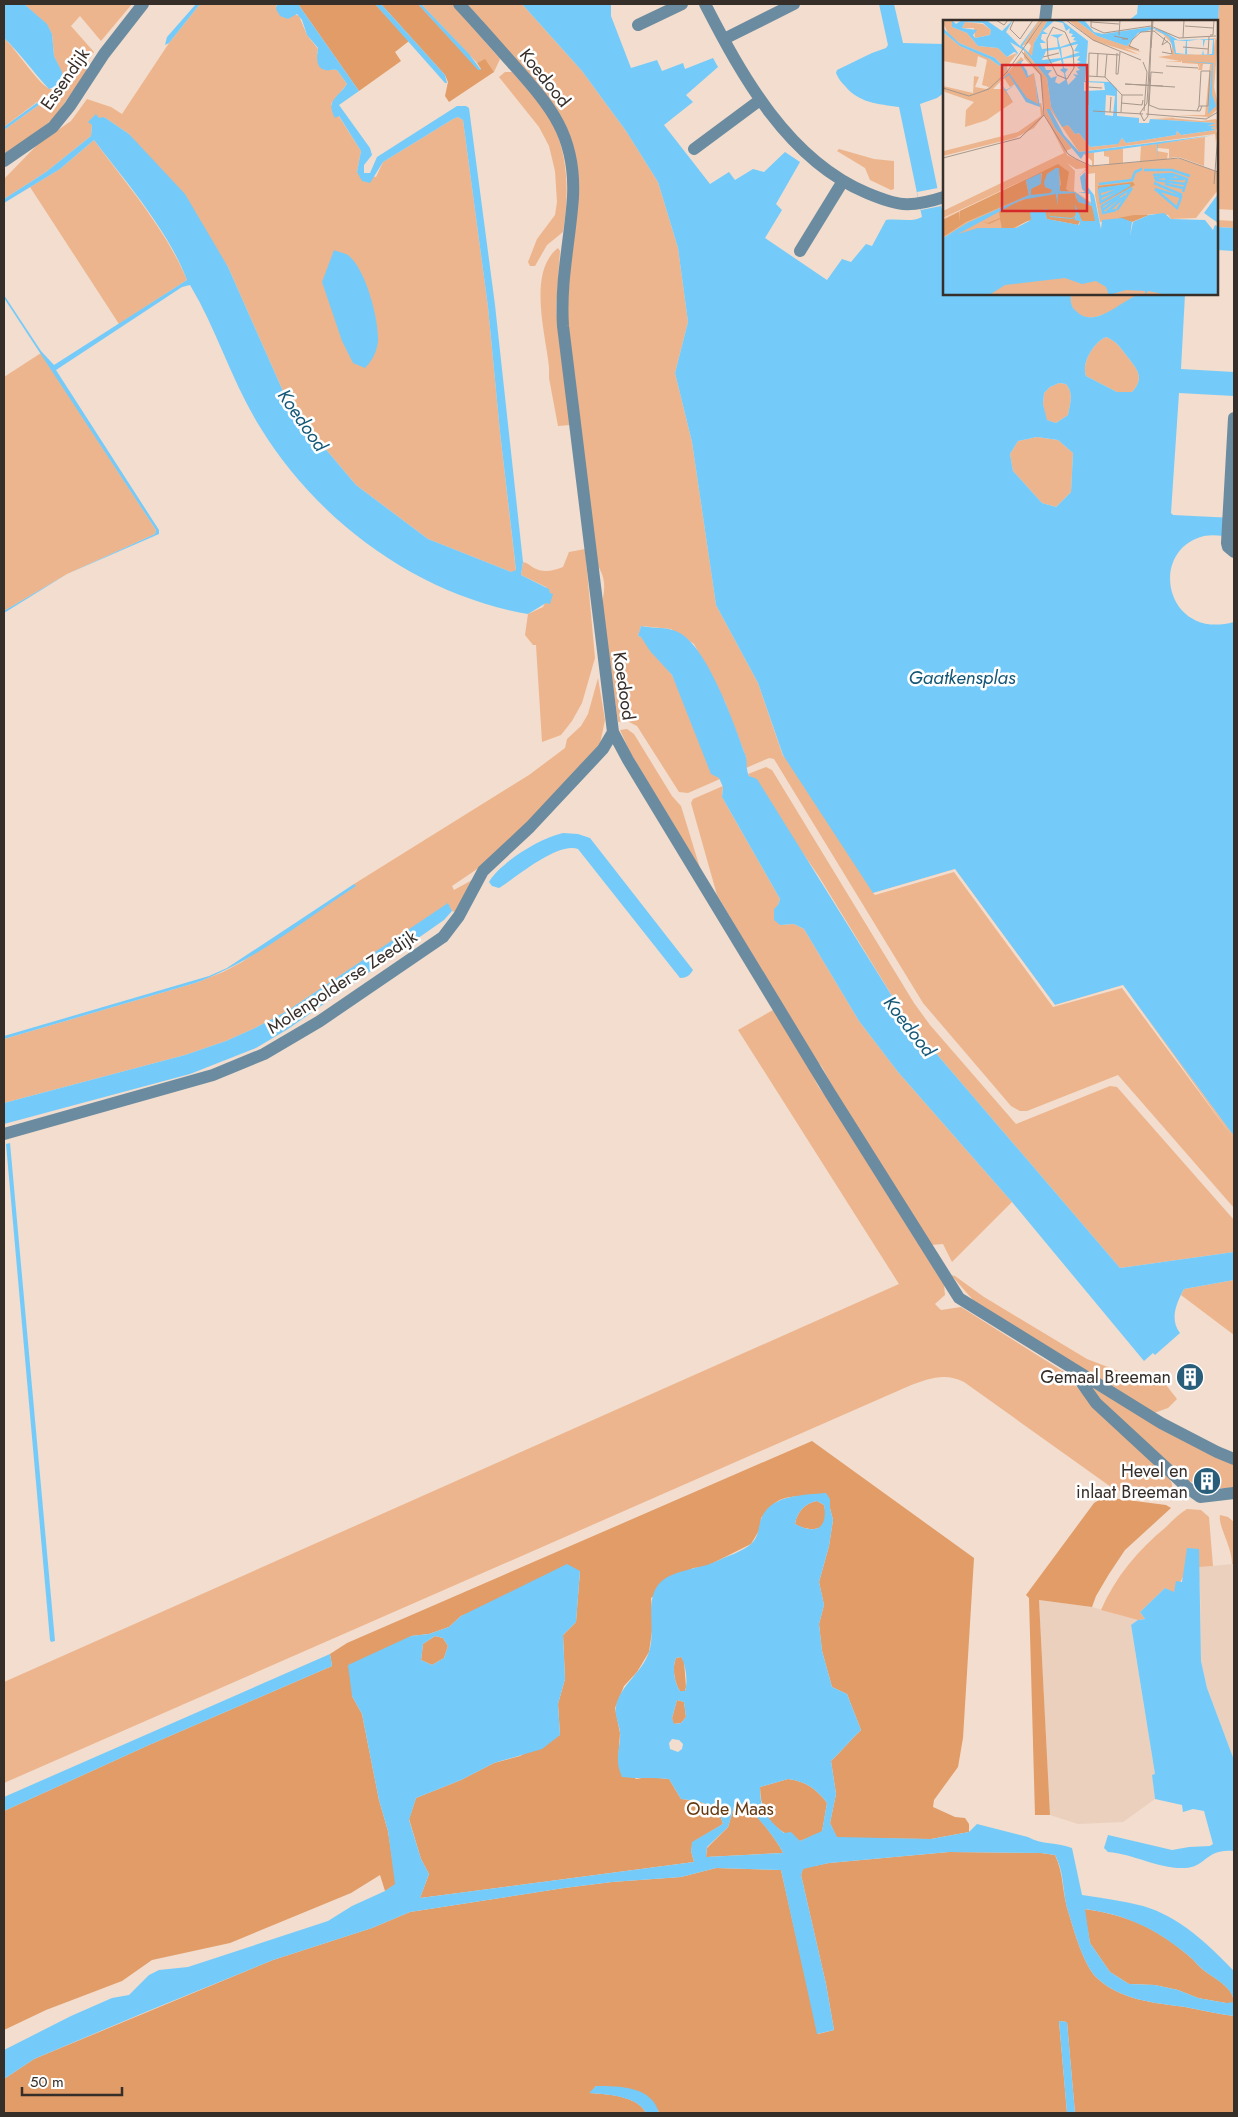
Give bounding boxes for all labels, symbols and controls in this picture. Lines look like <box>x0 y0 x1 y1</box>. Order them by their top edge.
inset map <box>943 20 1218 295</box>
street label: Essendijk <box>34 43 96 115</box>
street label: Koedood <box>513 43 577 113</box>
water label: Koedood <box>271 384 335 458</box>
street label: Koedood <box>606 650 642 722</box>
water label: Gaatkensplas <box>909 664 1016 691</box>
street label: Molenpolderse Zeedijk <box>262 924 422 1040</box>
water label: Koedood <box>877 990 943 1064</box>
building icon: Gemaal Breeman <box>1175 1362 1205 1392</box>
place label: Gemaal Breeman <box>1040 1364 1171 1390</box>
place label: Hevel en inlaat Breeman <box>1076 1458 1188 1505</box>
building icon: Hevel en inlaat Breeman <box>1192 1466 1222 1496</box>
park label: Oude Maas <box>686 1796 774 1822</box>
scale bar <box>22 2064 122 2096</box>
text: 50 m <box>30 2071 64 2093</box>

